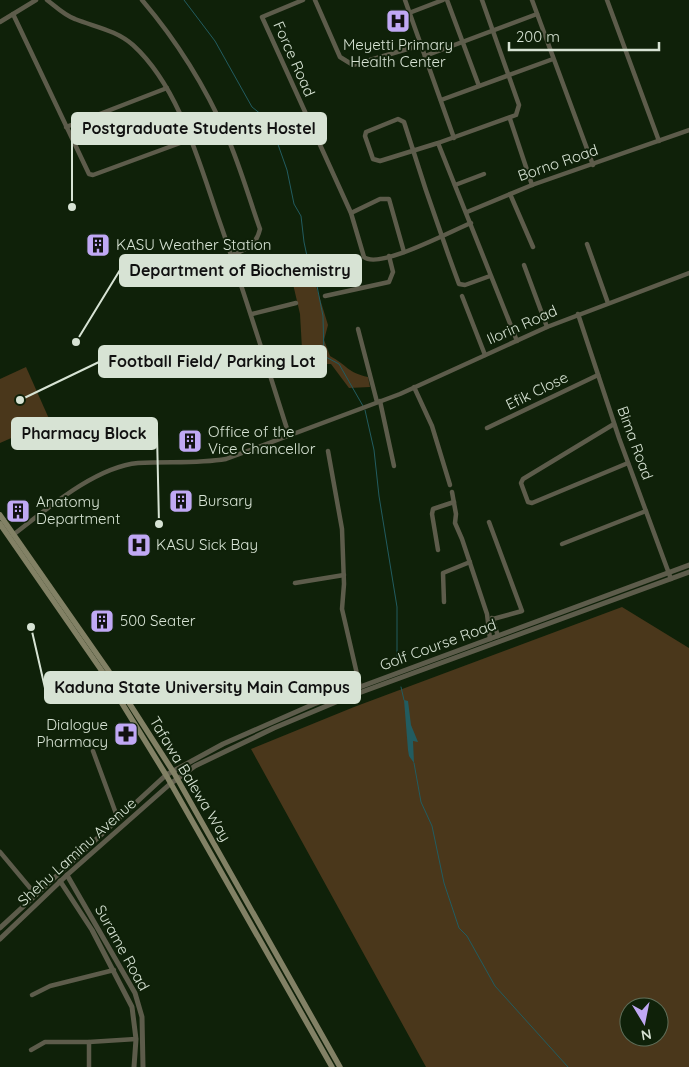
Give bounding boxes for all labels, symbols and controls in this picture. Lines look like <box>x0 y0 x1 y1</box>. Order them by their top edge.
hospital icon: Meyetti Primary Health Center <box>385 8 411 34</box>
street label: Force Road <box>269 18 319 99</box>
scale bar <box>509 20 659 52</box>
text: 200 m <box>516 27 560 46</box>
place label: Meyetti Primary Health Center <box>343 35 453 71</box>
callout: Postgraduate Students Hostel <box>72 113 326 144</box>
text: Postgraduate Students Hostel <box>82 118 316 138</box>
street label: Borno Road <box>515 140 600 185</box>
building icon: KASU Weather Station <box>85 232 111 258</box>
place label: KASU Weather Station <box>116 235 272 254</box>
callout: Department of Biochemistry <box>120 255 361 286</box>
text: Department of Biochemistry <box>129 260 351 280</box>
street label: Ilorin Road <box>484 301 560 348</box>
callout: Football Field/ Parking Lot <box>99 346 326 377</box>
text: Football Field/ Parking Lot <box>108 351 316 371</box>
street label: Efik Close <box>503 367 571 414</box>
street label: Bima Road <box>613 403 658 482</box>
callout: Pharmacy Block <box>12 418 157 449</box>
place label: Office of the Vice Chancellor <box>208 422 316 458</box>
text: Pharmacy Block <box>21 423 147 443</box>
building icon: Office of the Vice Chancellor <box>177 428 203 454</box>
building icon: Bursary <box>168 488 194 514</box>
place label: Bursary <box>198 491 253 510</box>
place label: Anatomy Department <box>36 492 120 528</box>
building icon: Anatomy Department <box>5 498 31 524</box>
hospital icon: KASU Sick Bay <box>126 532 152 558</box>
place label: KASU Sick Bay <box>156 535 258 554</box>
building icon: 500 Seater <box>89 608 115 634</box>
place label: 500 Seater <box>120 611 196 630</box>
street label: Golf Course Road <box>377 615 499 674</box>
callout: Kaduna State University Main Campus <box>45 672 360 703</box>
text: Kaduna State University Main Campus <box>54 677 350 697</box>
street label: Tafawa Balewa Way <box>146 713 235 845</box>
place label: Dialogue Pharmacy <box>37 715 108 751</box>
pharmacy icon: Dialogue Pharmacy <box>113 721 139 747</box>
street label: Shehu Laminu Avenue <box>13 793 140 910</box>
street label: Surame Road <box>91 902 154 994</box>
north arrow <box>619 997 669 1047</box>
text: N <box>640 1025 653 1045</box>

